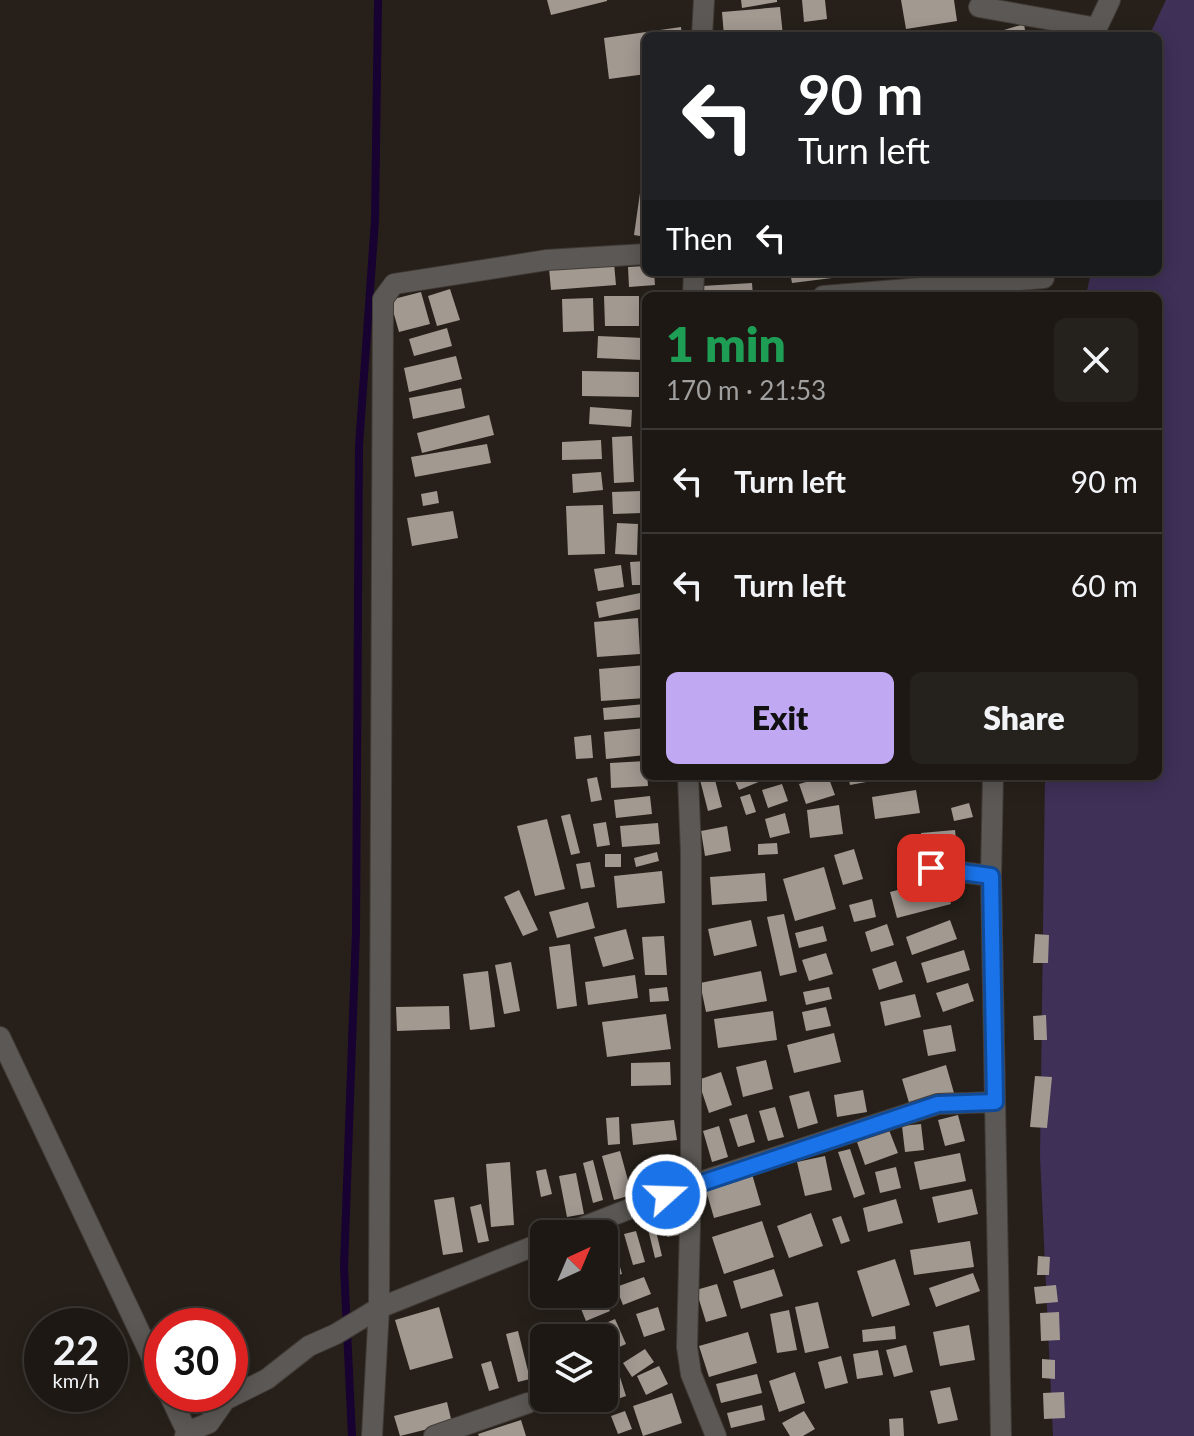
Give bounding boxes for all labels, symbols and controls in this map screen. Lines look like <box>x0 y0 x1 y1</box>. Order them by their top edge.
text: 90 m <box>798 60 923 127</box>
icon: left <box>666 64 770 168</box>
text: Turn left <box>798 128 930 172</box>
icon: left <box>749 216 793 260</box>
text: Then <box>666 220 733 256</box>
text: 1 min <box>666 315 786 372</box>
button: close <box>1054 318 1138 402</box>
text: 170 m · 21:53 <box>666 374 826 406</box>
icon: left <box>666 459 710 503</box>
text: Turn left <box>734 463 846 499</box>
text: 90 m <box>1071 463 1138 499</box>
icon: left <box>666 563 710 607</box>
text: Turn left <box>734 567 846 603</box>
text: 60 m <box>1071 567 1138 603</box>
button: Exit <box>666 672 894 764</box>
button: Share <box>910 672 1138 764</box>
pin <box>897 834 965 902</box>
icon: arrive <box>909 846 953 890</box>
position arrow <box>624 1153 708 1237</box>
north arrow <box>530 1220 618 1308</box>
map controls <box>530 1220 618 1412</box>
speed limit sign: 30 <box>144 1308 248 1412</box>
button: layers <box>530 1324 618 1412</box>
text: 22 <box>53 1326 99 1374</box>
text: km/h <box>53 1368 99 1392</box>

